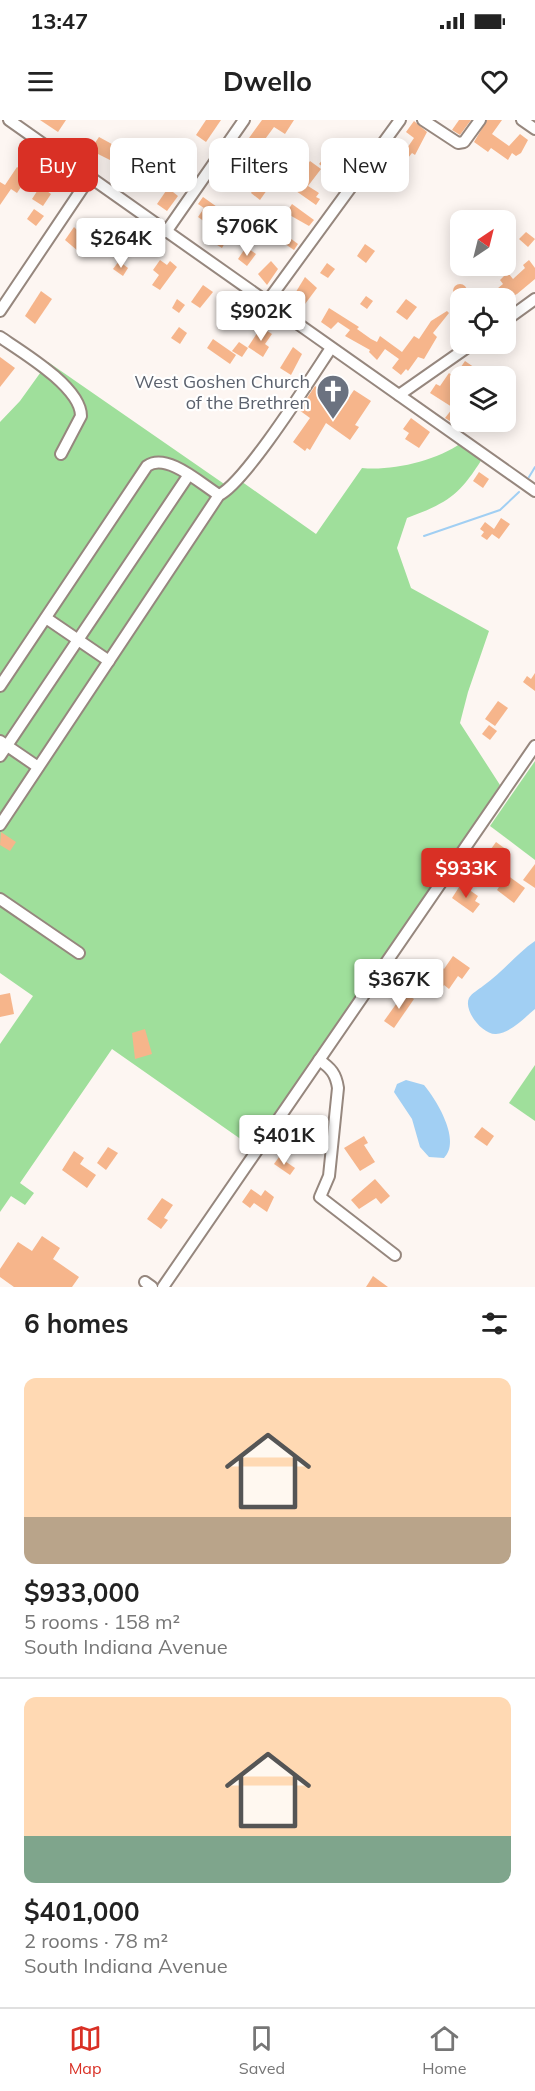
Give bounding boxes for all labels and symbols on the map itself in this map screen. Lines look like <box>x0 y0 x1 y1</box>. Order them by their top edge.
pin: $706K <box>205 206 289 257</box>
north arrow <box>450 210 516 276</box>
pin: $264K <box>79 218 163 269</box>
pin: $902K <box>219 291 303 342</box>
place label: West Goshen Church of the Brethren <box>134 370 310 414</box>
church icon: West Goshen Church of the Brethren <box>315 373 351 420</box>
pin: $933K <box>424 848 508 899</box>
pin: $367K <box>357 959 441 1010</box>
pin: $401K <box>242 1115 326 1166</box>

